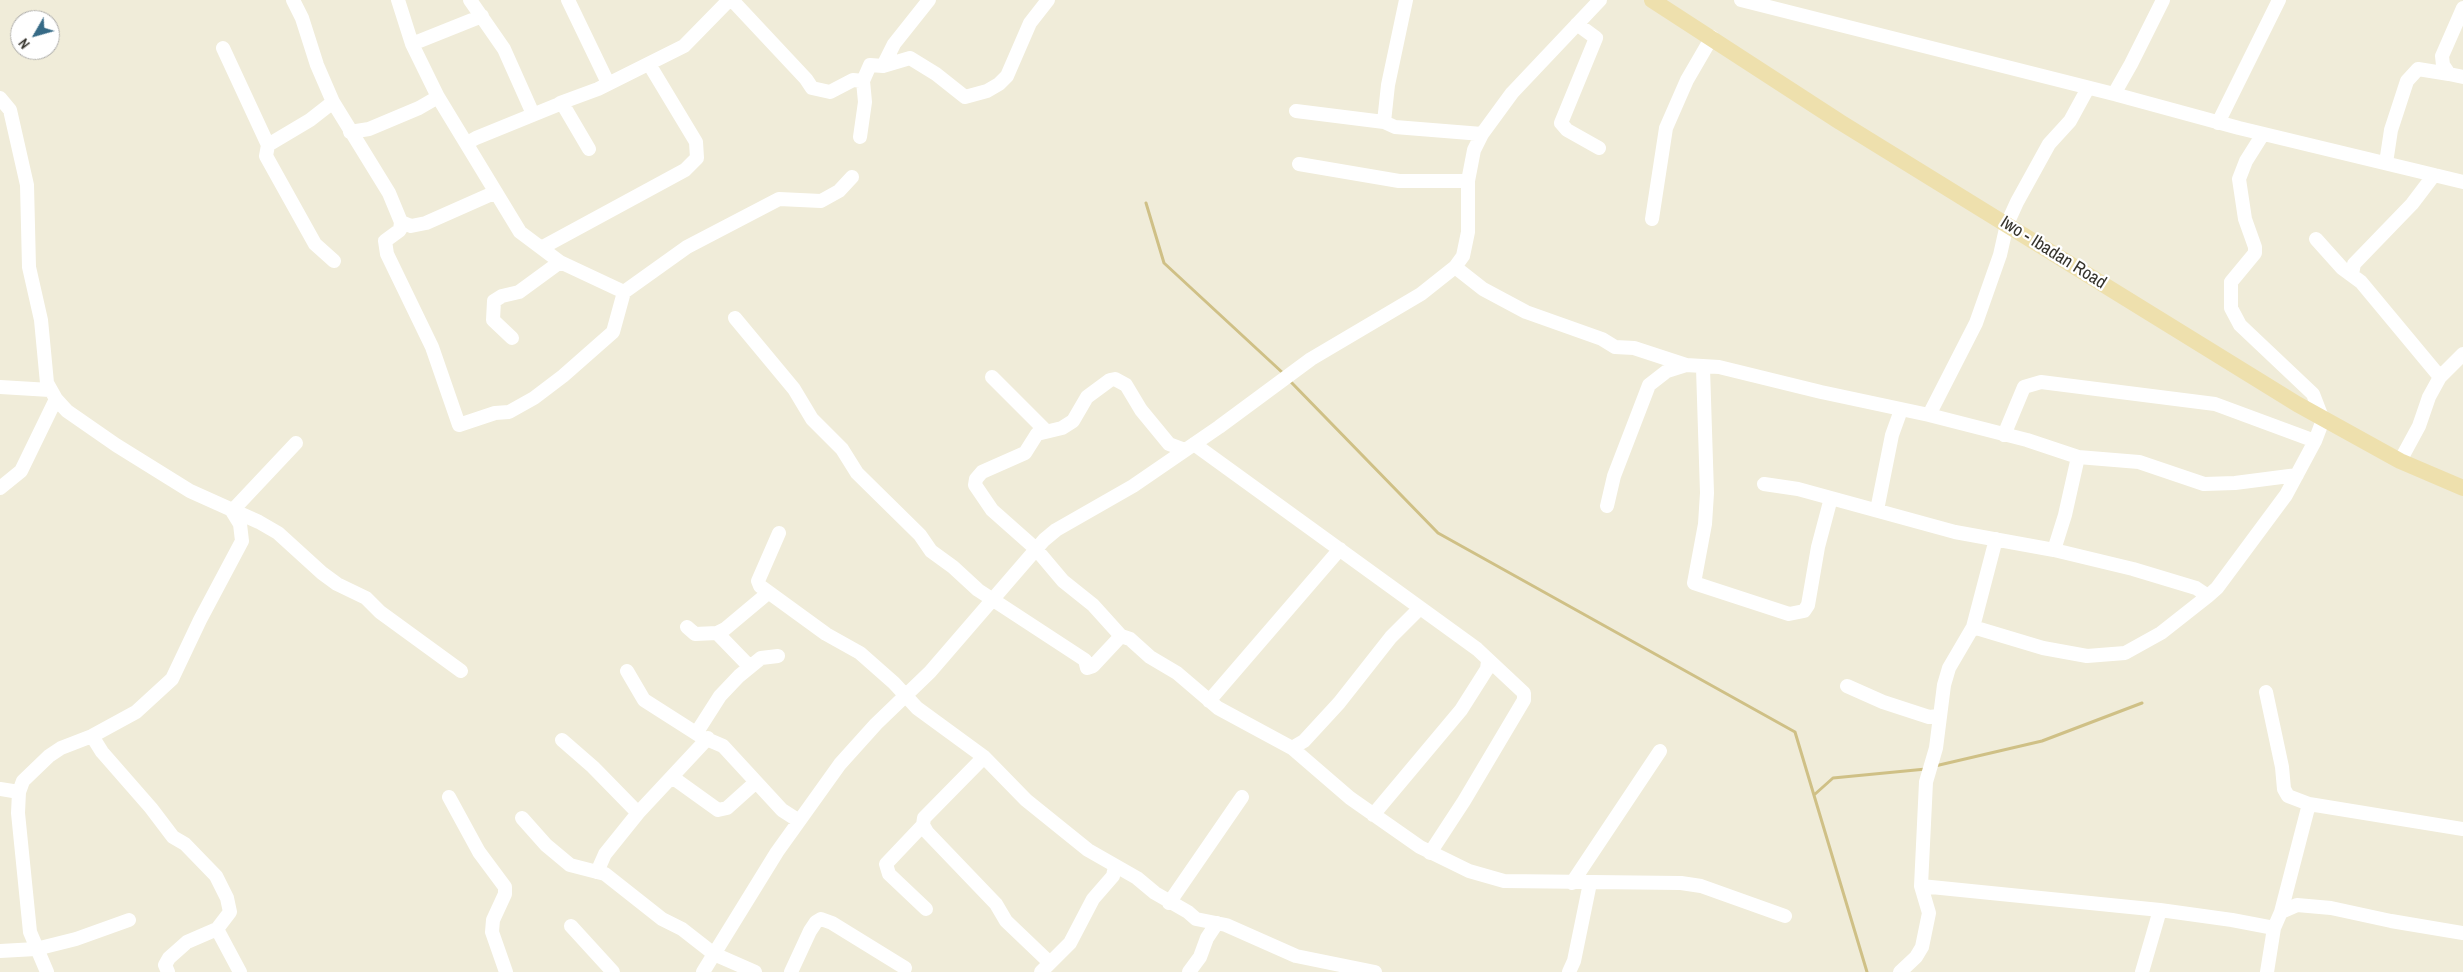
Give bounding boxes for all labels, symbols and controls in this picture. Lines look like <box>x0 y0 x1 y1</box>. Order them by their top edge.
north arrow <box>10 10 60 60</box>
text: N <box>14 35 34 52</box>
street label: Iwo - Ibadan Road <box>1996 212 2110 294</box>

